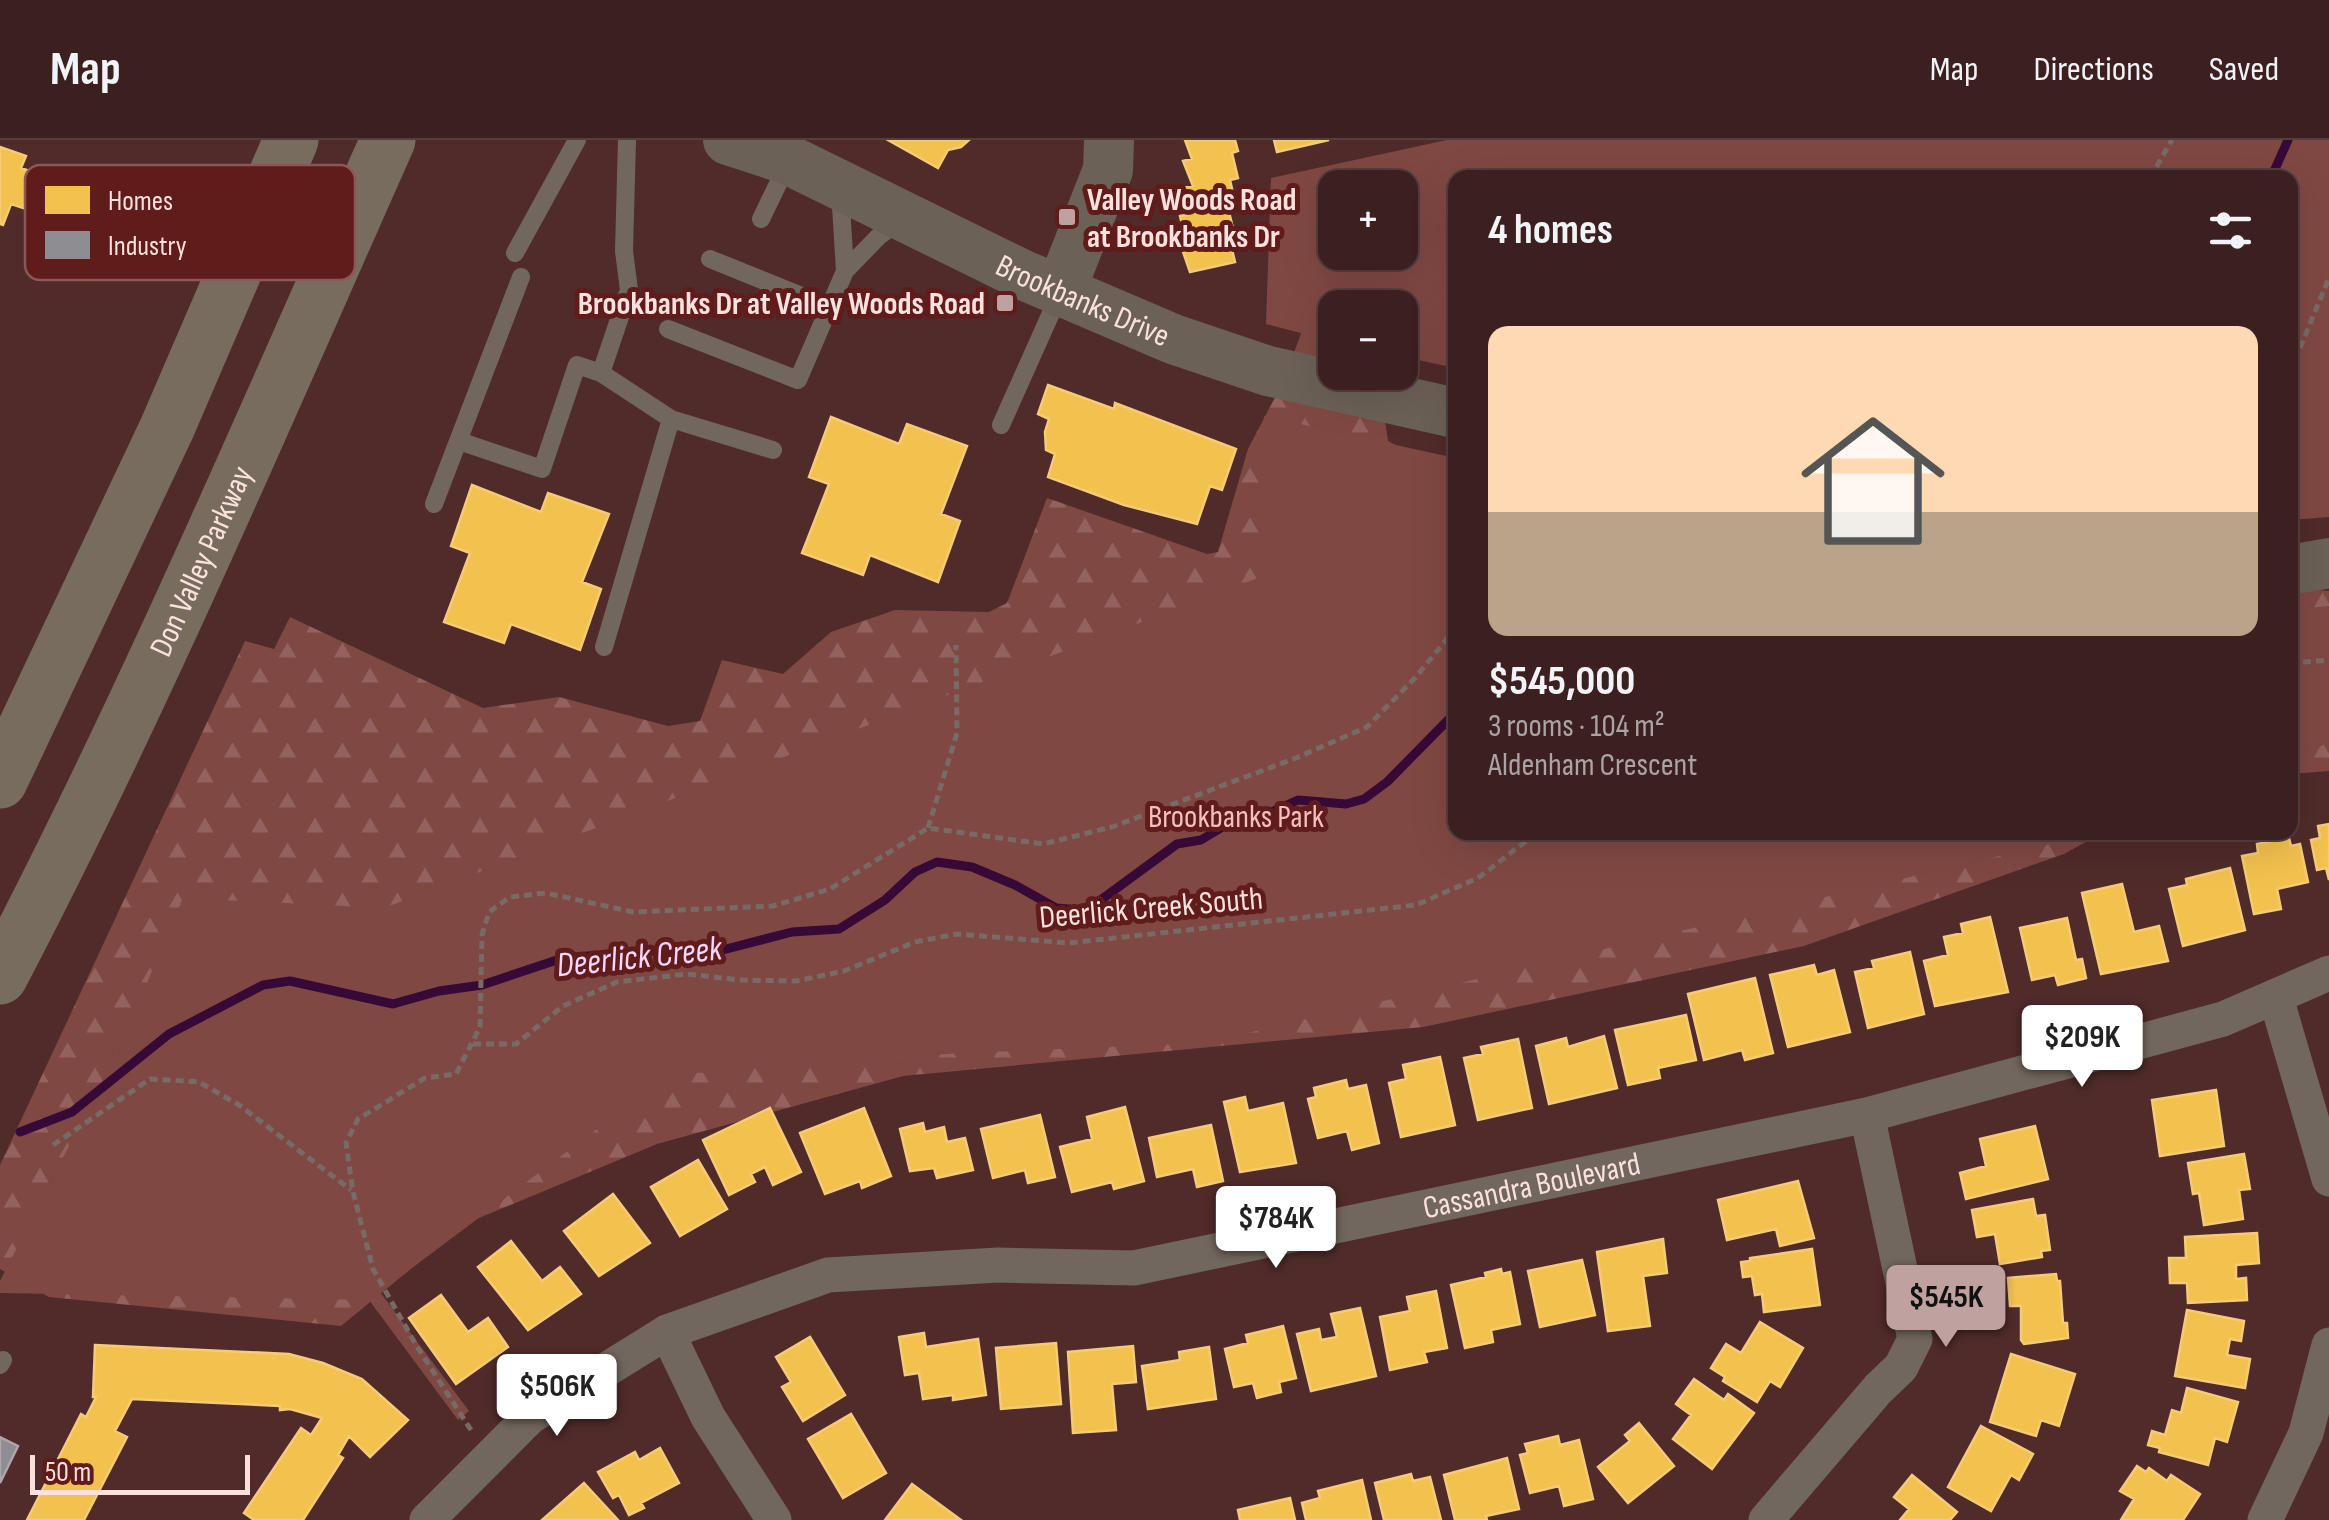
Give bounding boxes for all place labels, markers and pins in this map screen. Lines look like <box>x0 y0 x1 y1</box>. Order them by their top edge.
place label: Valley Woods Road at Brookbanks Dr <box>1087 181 1296 257</box>
marker: Valley Woods Road at Brookbanks Dr <box>1056 206 1078 228</box>
place label: Brookbanks Dr at Valley Woods Road <box>578 285 985 324</box>
marker: Brookbanks Dr at Valley Woods Road <box>994 292 1016 314</box>
pin: $209K <box>2012 1005 2152 1090</box>
pin: $784K <box>1206 1186 1346 1271</box>
pin: $545K <box>1876 1265 2016 1350</box>
pin: $506K <box>487 1354 627 1439</box>

